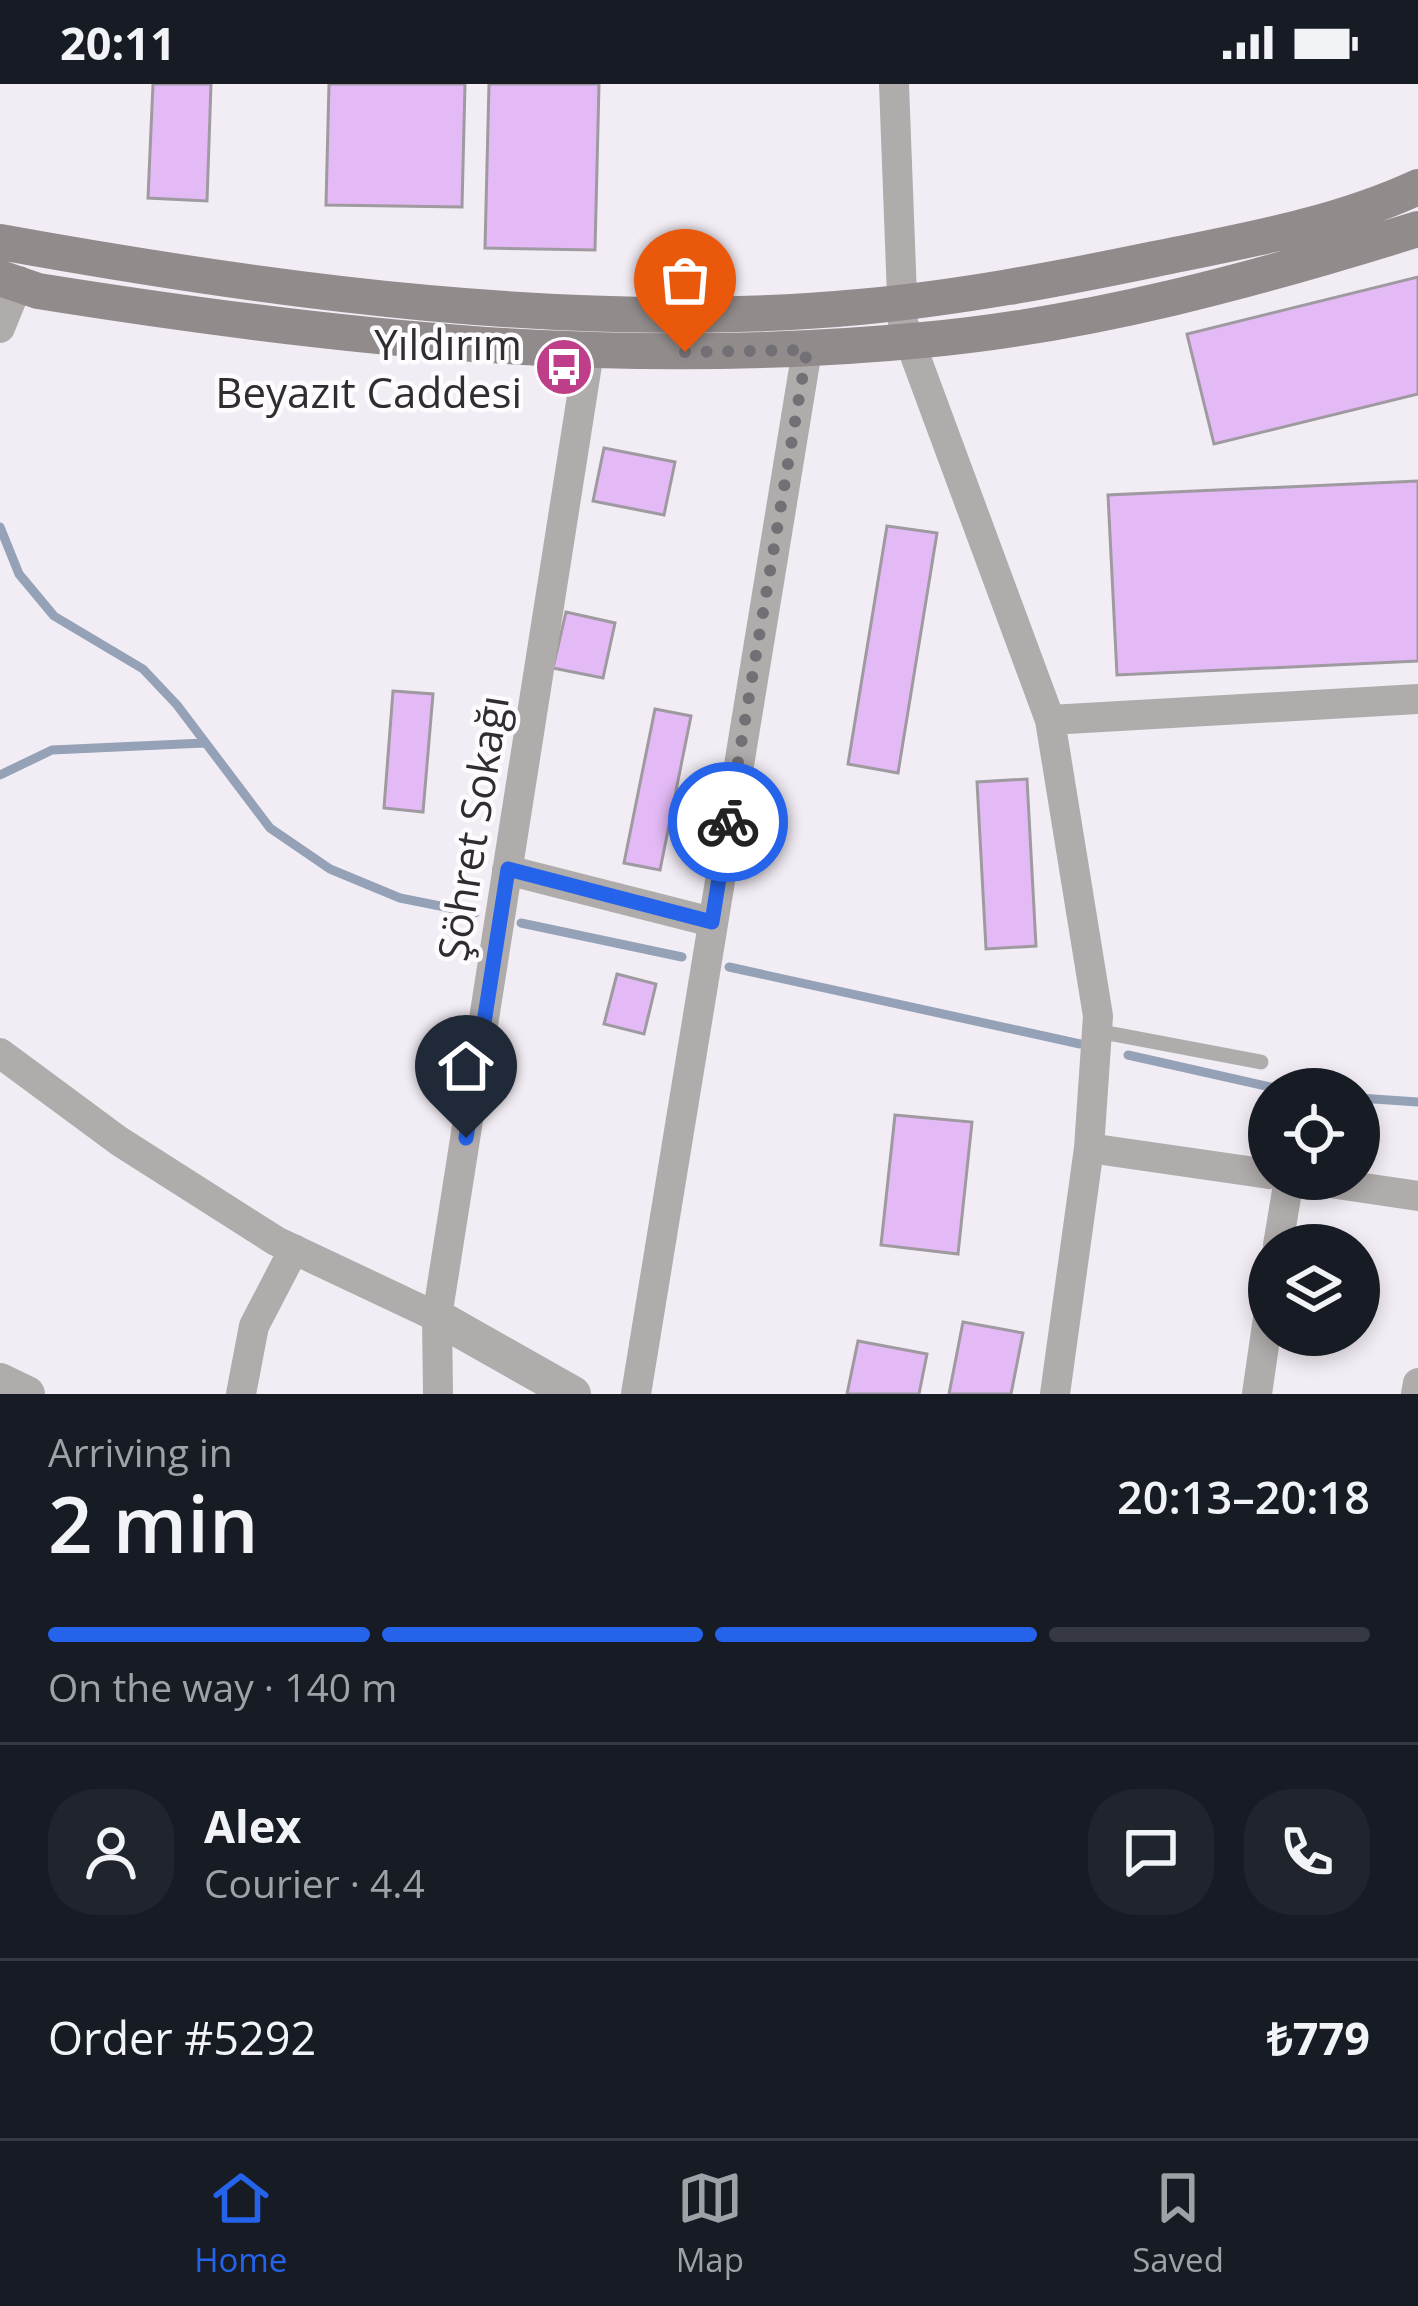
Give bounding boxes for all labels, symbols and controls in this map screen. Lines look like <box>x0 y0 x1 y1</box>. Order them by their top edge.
text: 20:11 <box>60 12 176 73</box>
pin <box>634 229 736 352</box>
icon: bag <box>652 247 718 313</box>
place label: Yıldırım Beyazıt Caddesi <box>215 315 522 420</box>
bus stop icon: Yıldırım Beyazıt Caddesi <box>533 336 595 398</box>
street label: Şöhret Sokağı <box>423 691 521 965</box>
courier <box>668 762 788 882</box>
icon: bike <box>695 789 761 855</box>
pin <box>415 1015 517 1138</box>
icon: home <box>433 1033 499 1099</box>
map controls <box>1248 1068 1380 1356</box>
button: locate <box>1248 1068 1380 1200</box>
button: layers <box>1248 1224 1380 1356</box>
text: Arriving in <box>48 1425 233 1478</box>
text: 20:13–20:18 <box>1117 1466 1370 1527</box>
text: 2 min <box>48 1470 259 1576</box>
text: On the way · 140 m <box>48 1660 397 1713</box>
button: person <box>48 1789 174 1915</box>
button: chat <box>1088 1789 1214 1915</box>
button: phone <box>1244 1789 1370 1915</box>
text: Alex <box>204 1795 301 1856</box>
text: Courier · 4.4 <box>204 1856 425 1909</box>
text: Order #5292 <box>48 2007 316 2068</box>
text: ₺779 <box>1267 2007 1370 2068</box>
tab: Home <box>194 2165 287 2282</box>
tab: Map <box>676 2165 744 2282</box>
tab: Saved <box>1132 2165 1224 2282</box>

